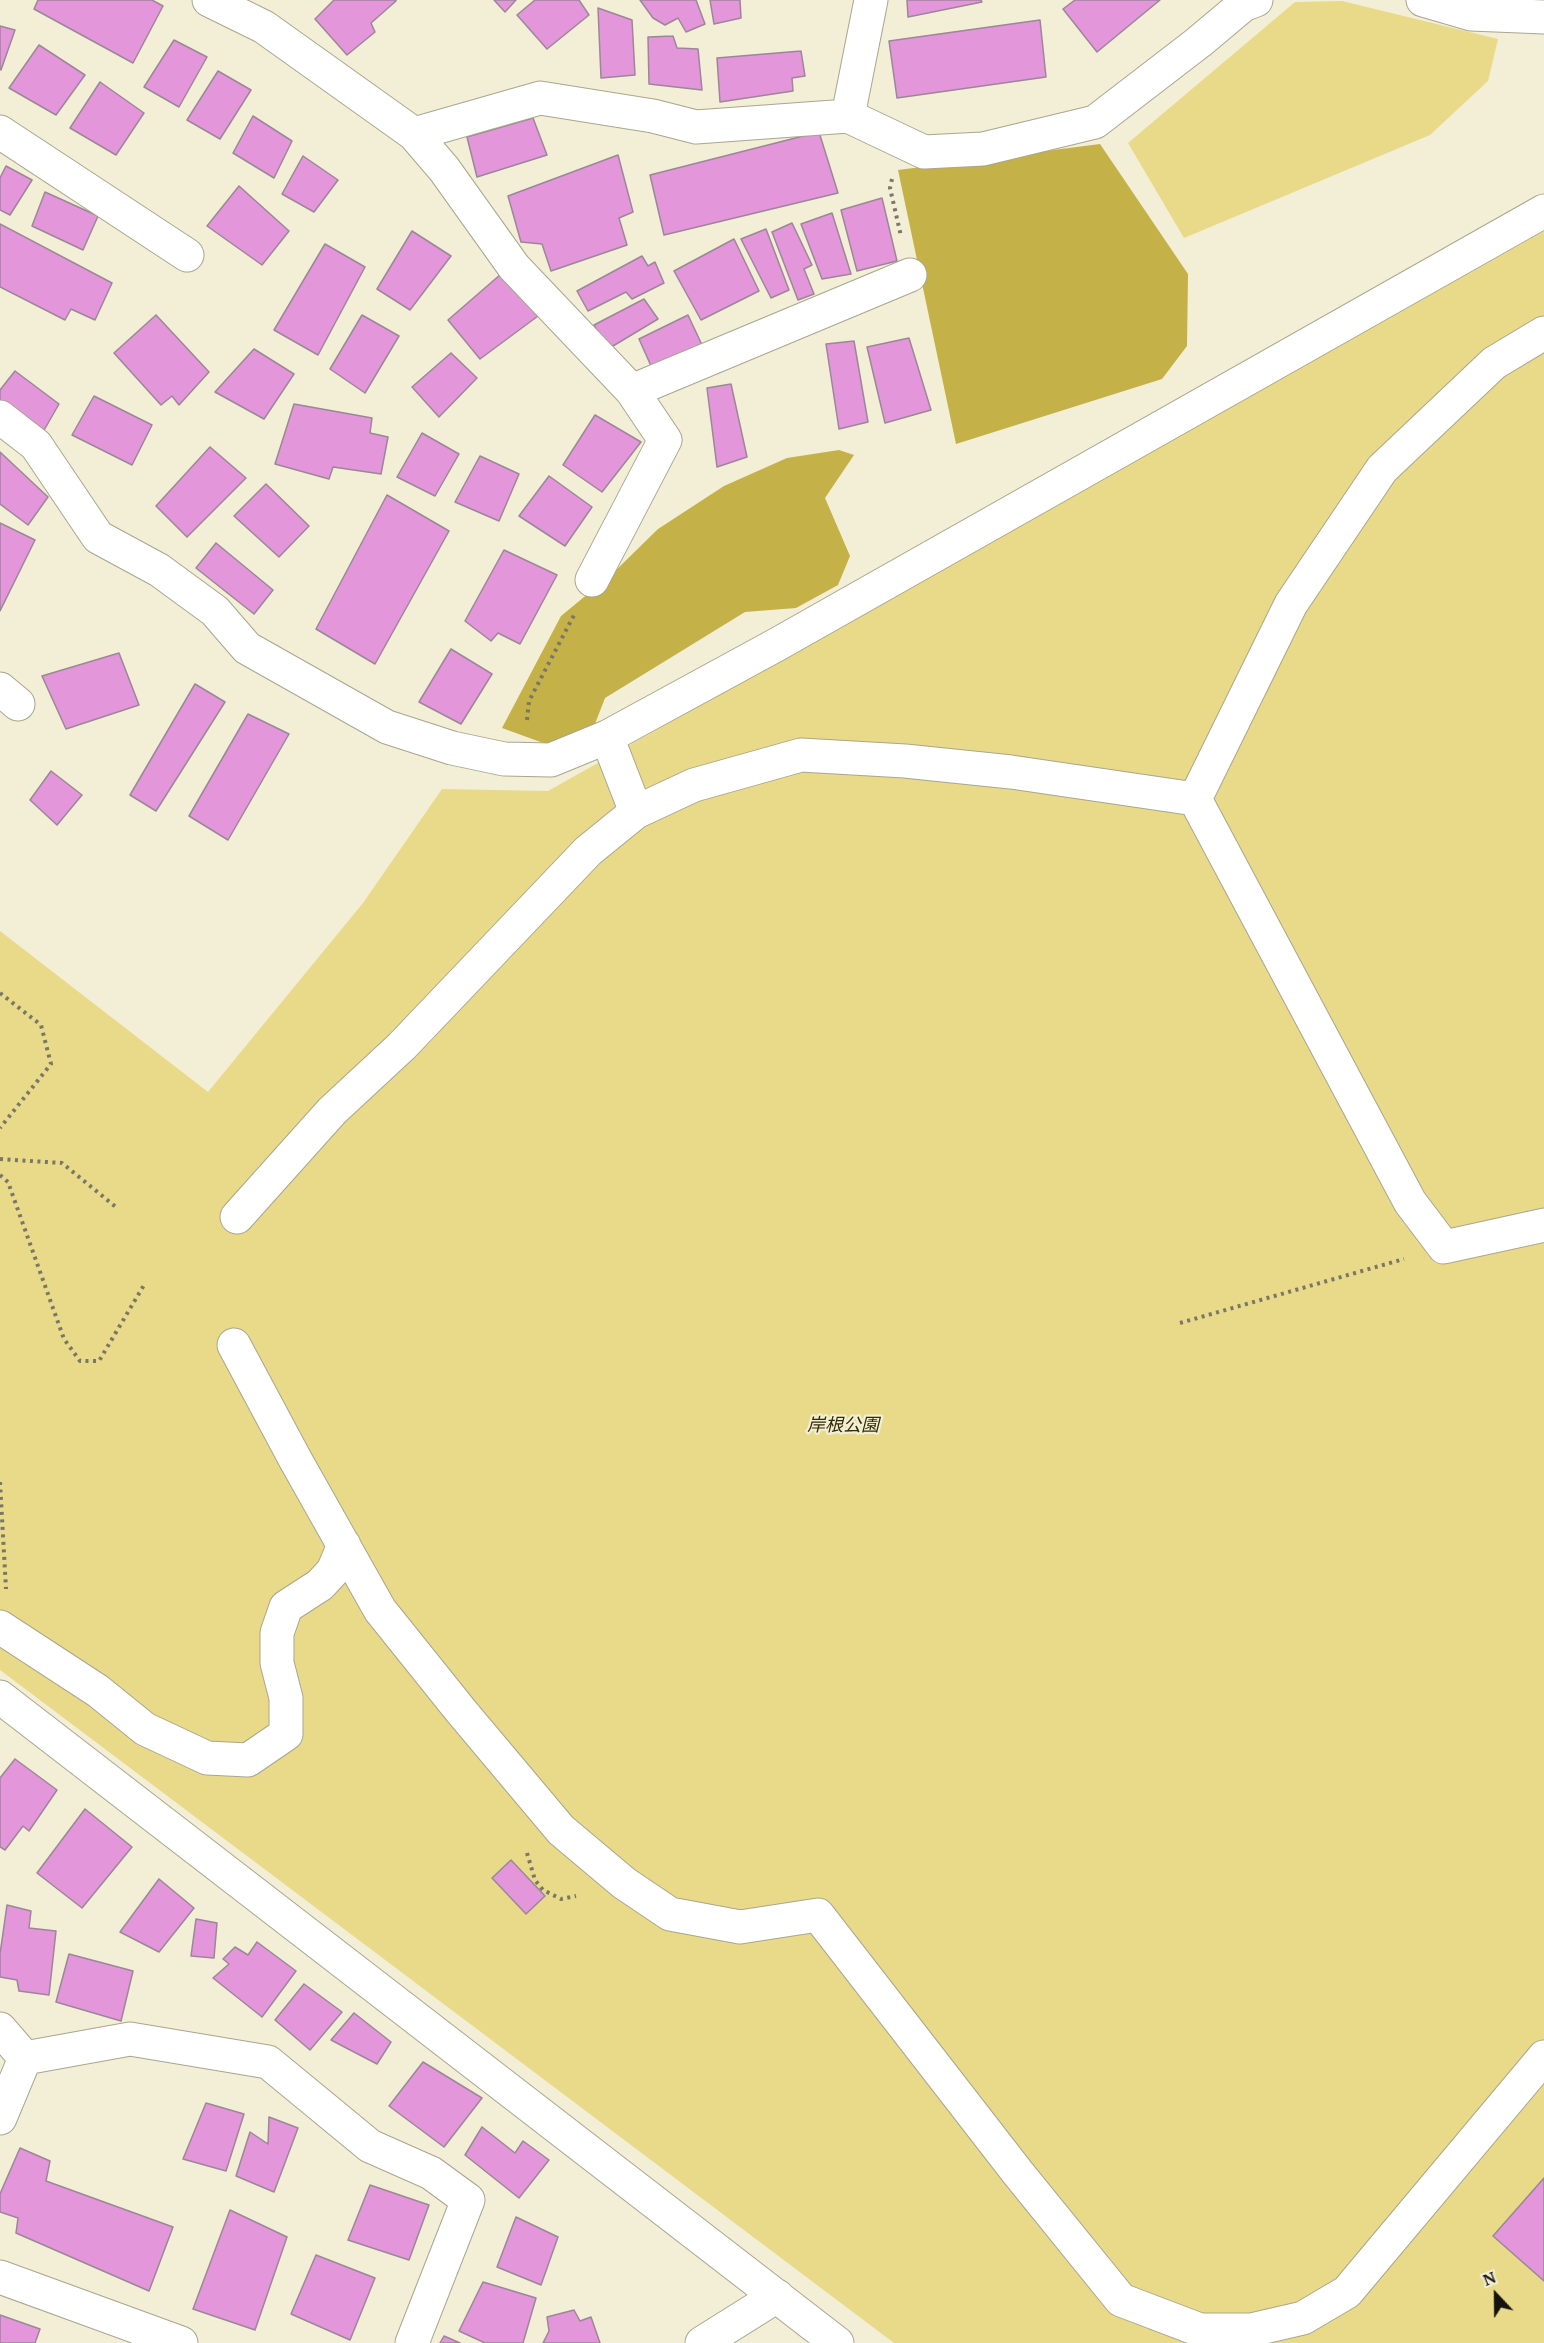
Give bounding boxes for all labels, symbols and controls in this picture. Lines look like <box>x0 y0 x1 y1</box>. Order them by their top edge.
park label: 岸根公園 <box>807 1415 879 1437</box>
north arrow <box>1466 2265 1526 2325</box>
text: N <box>1480 2266 1499 2291</box>

